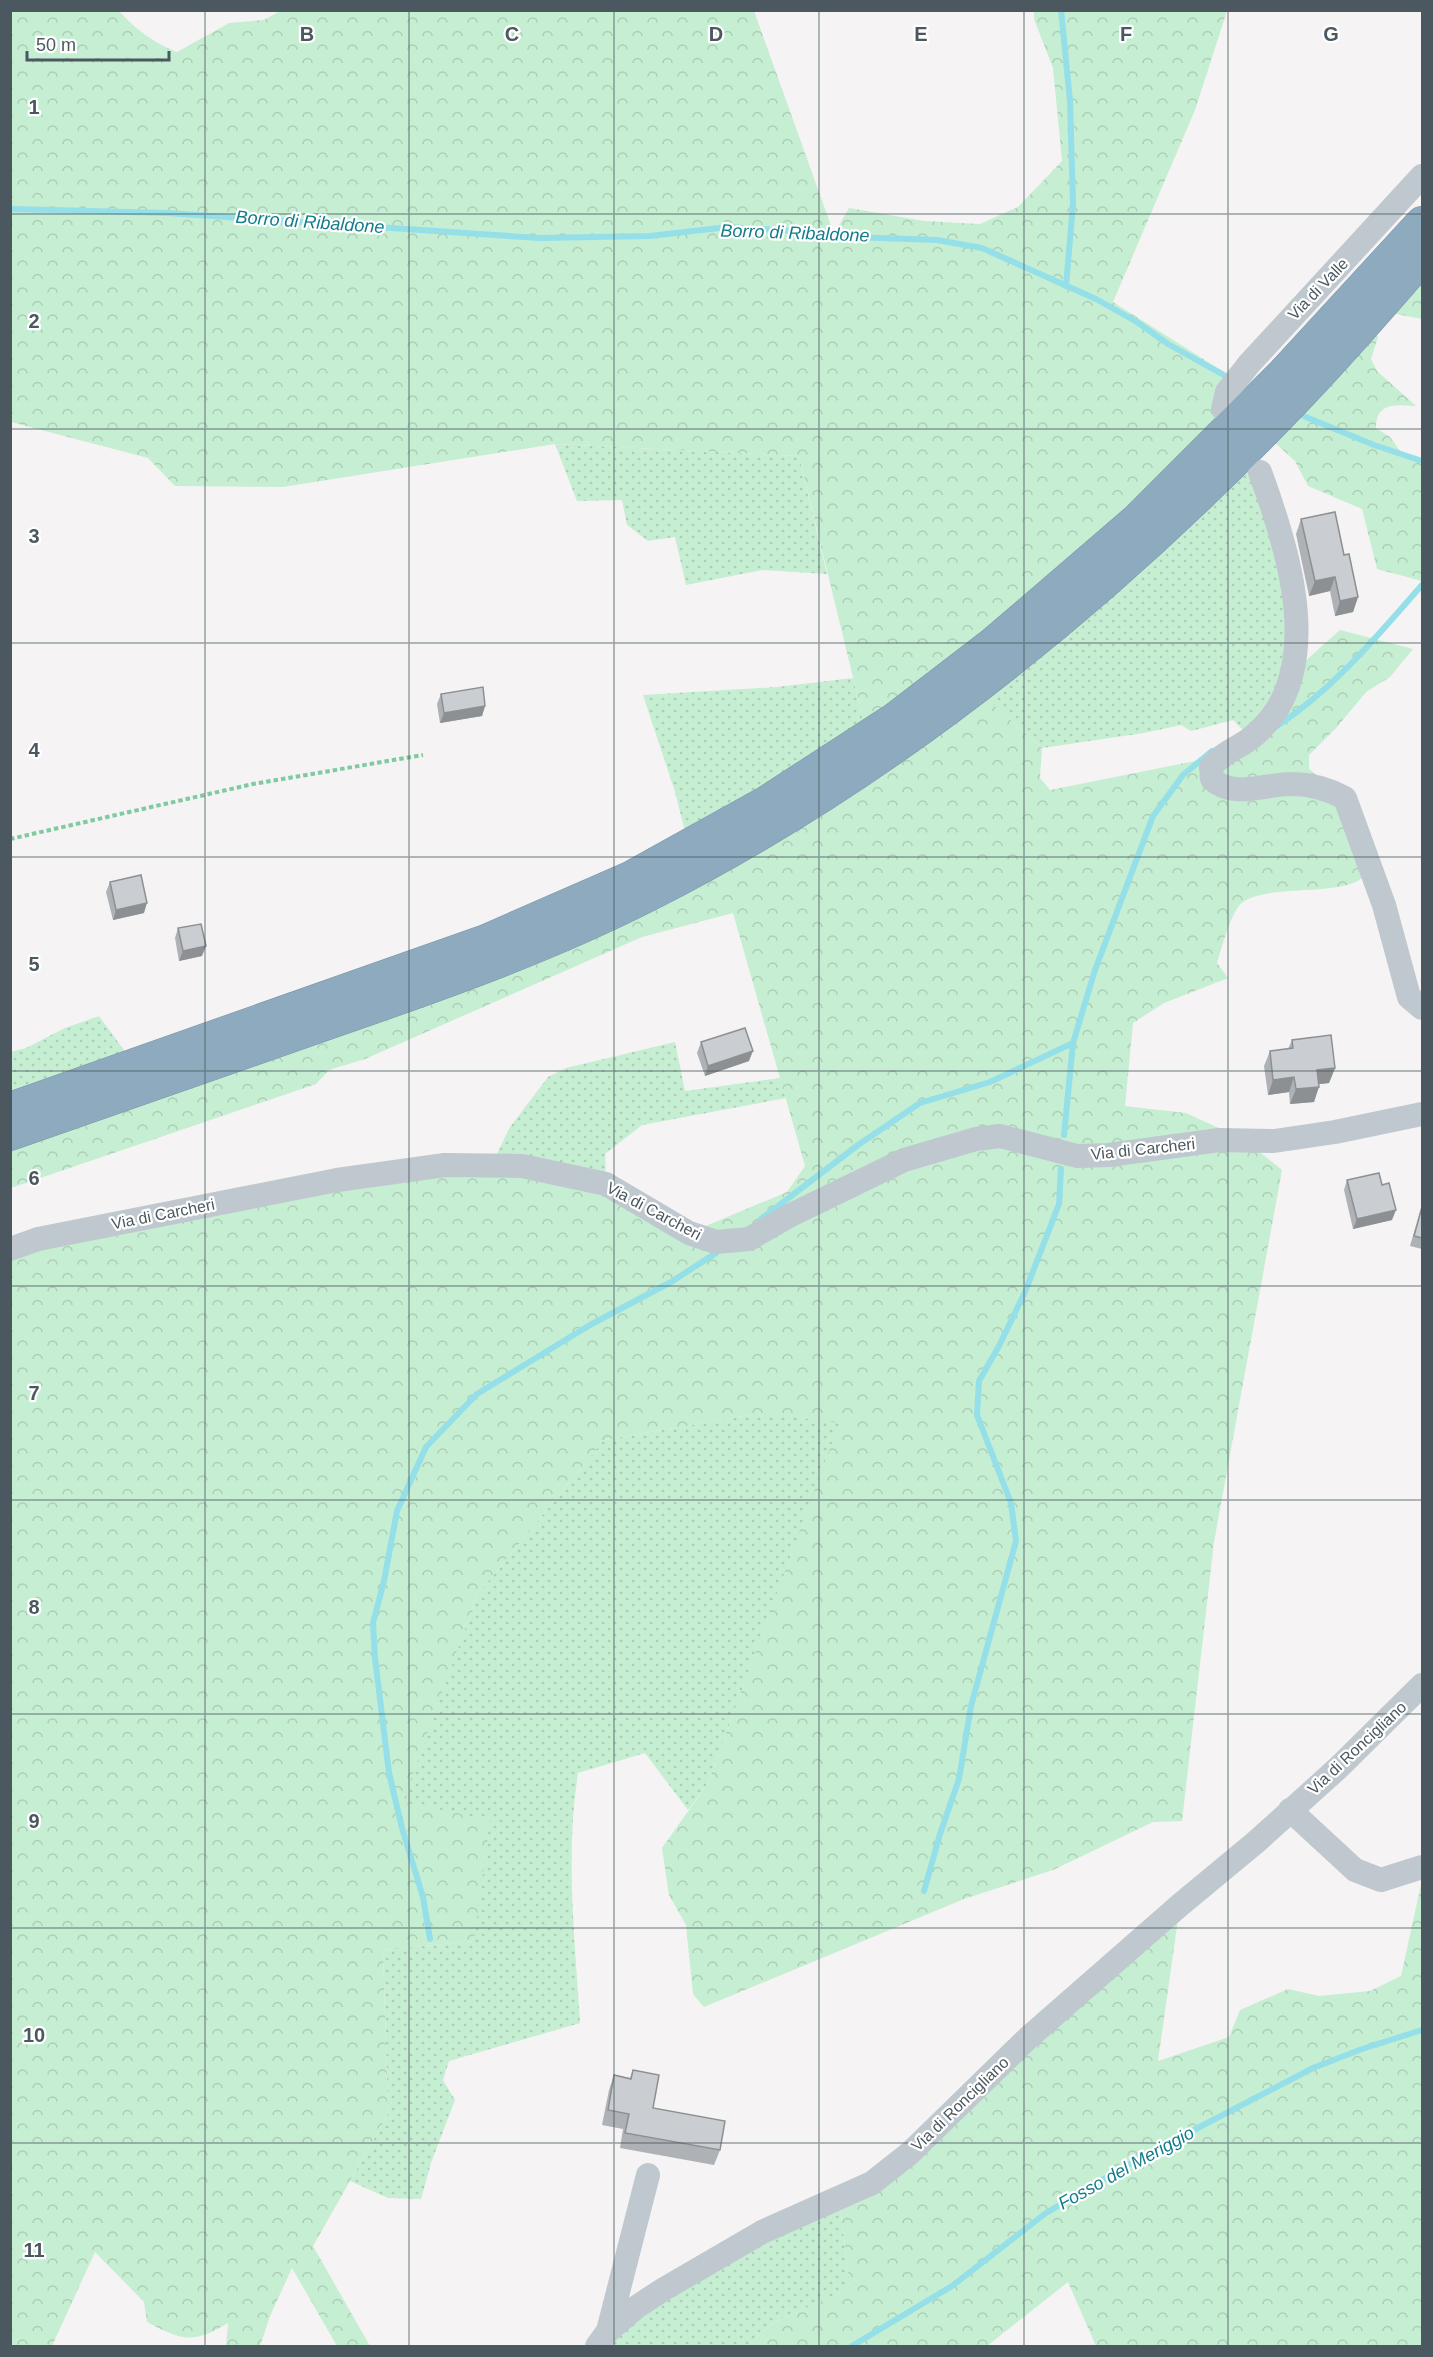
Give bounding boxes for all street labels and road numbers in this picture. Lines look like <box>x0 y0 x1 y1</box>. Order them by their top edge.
street label: Via di Valle <box>1285 255 1351 323</box>
street label: Via di Carcheri <box>1090 1135 1196 1163</box>
street label: Via di Carcheri <box>604 1179 704 1243</box>
street label: Via di Carcheri <box>110 1196 216 1232</box>
street label: Via di Roncigliano <box>1304 1698 1410 1798</box>
street label: Via di Roncigliano <box>908 2053 1012 2155</box>

